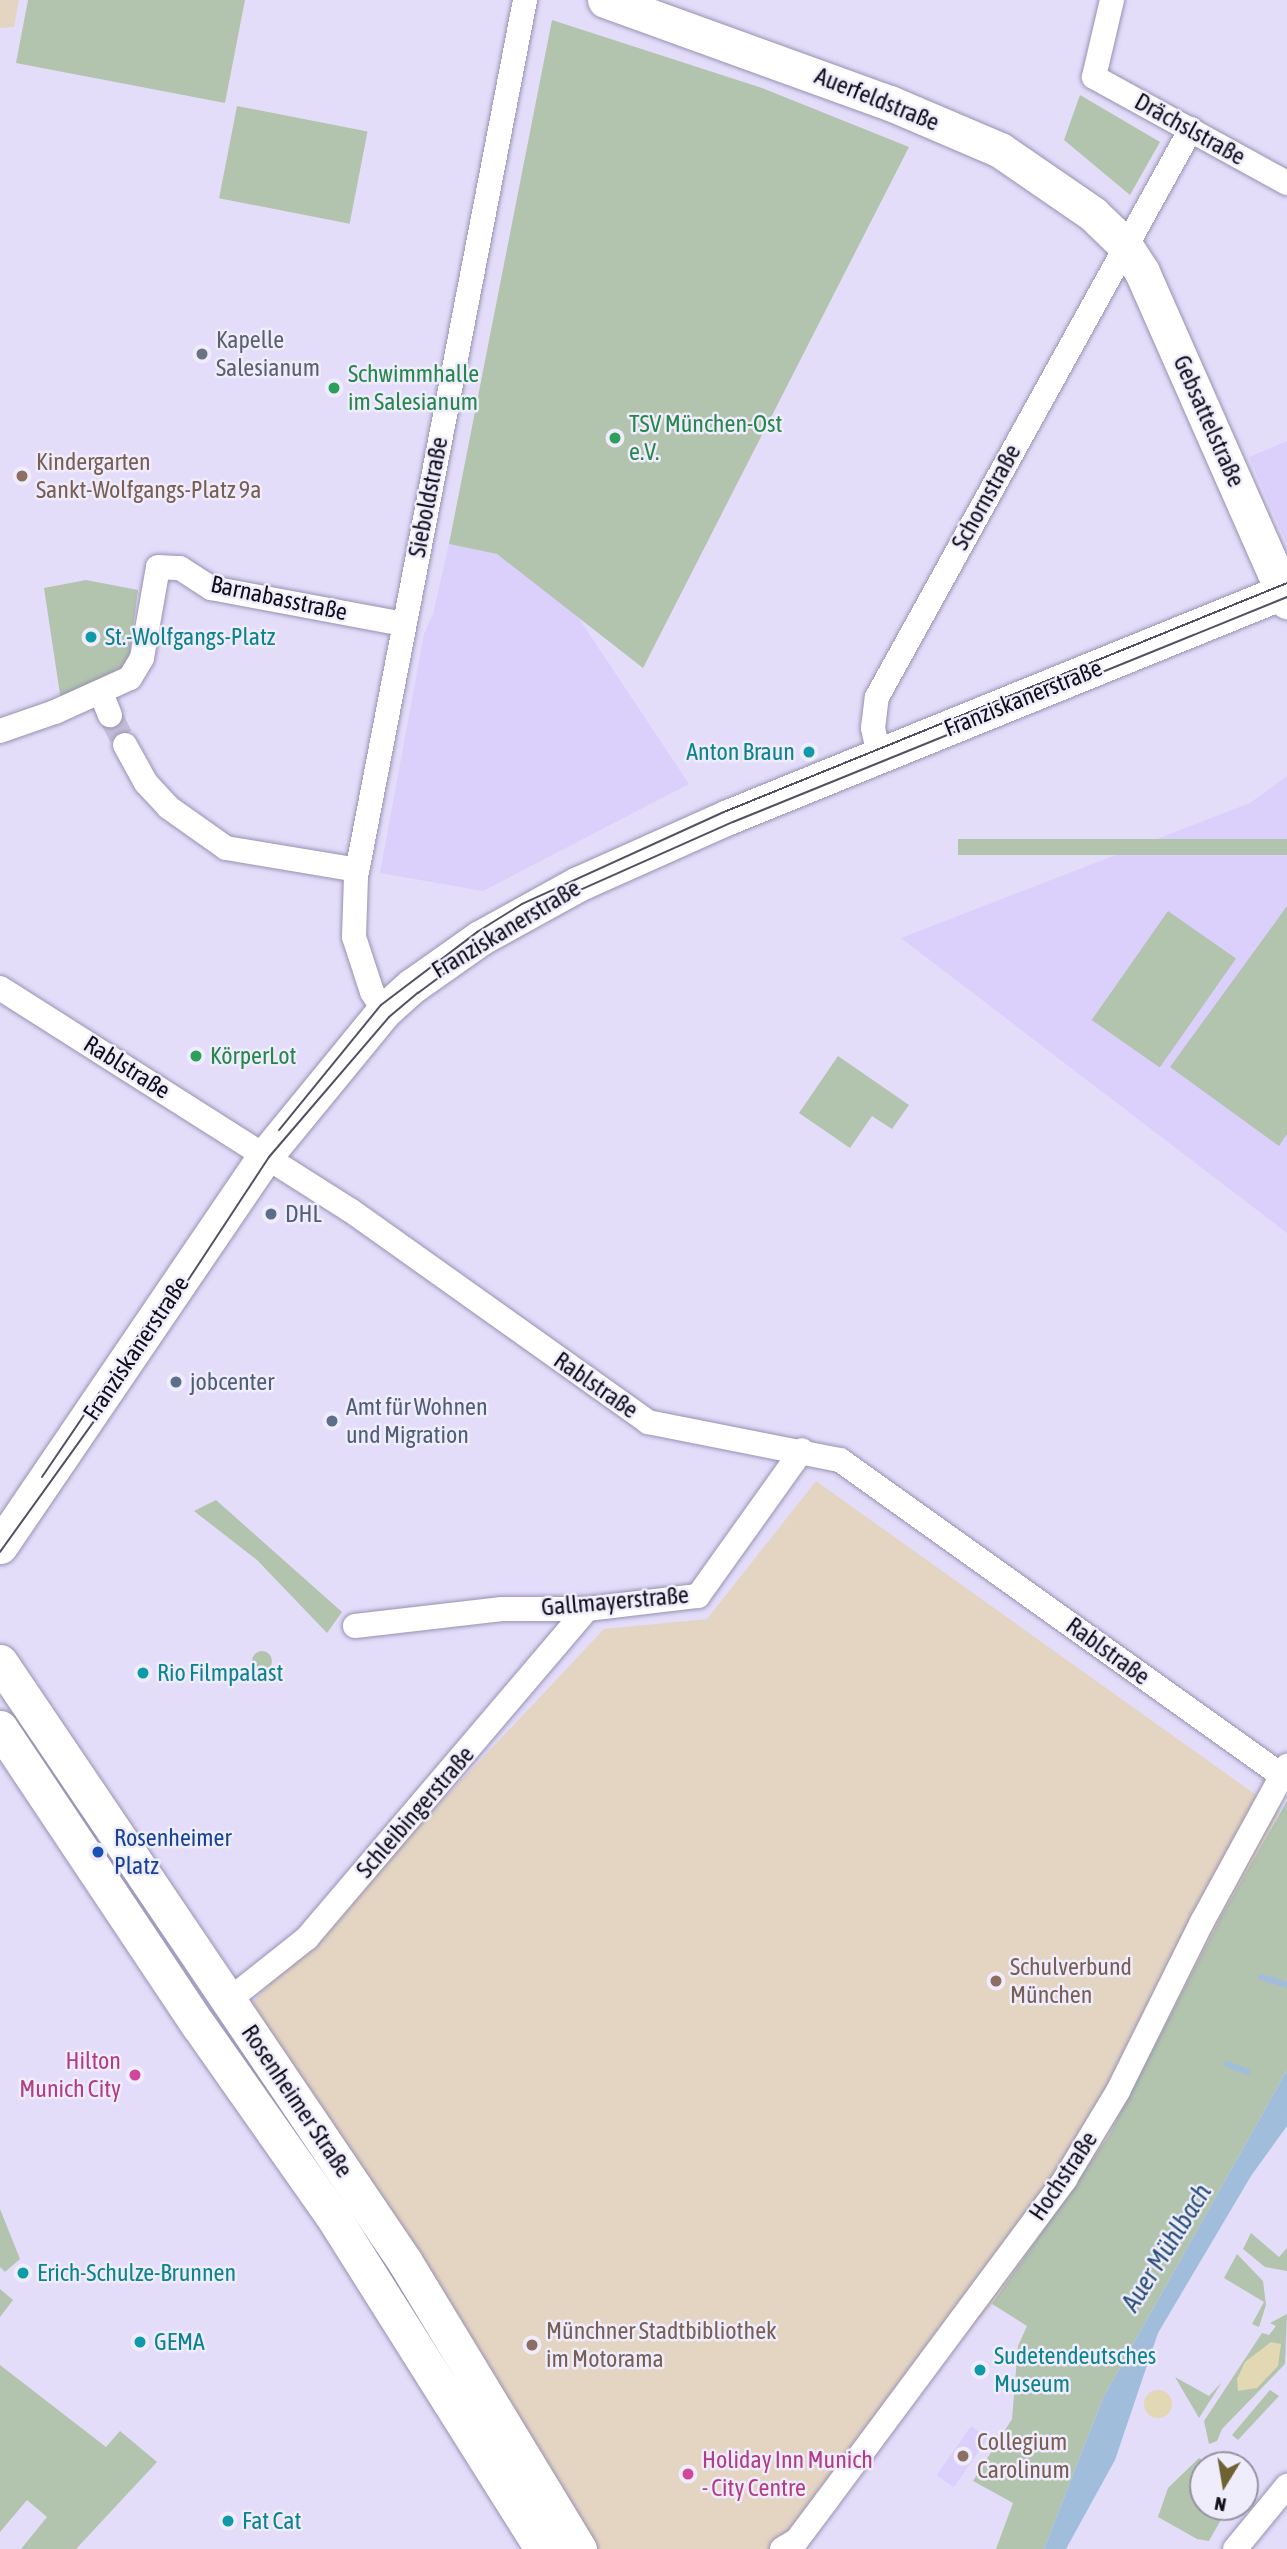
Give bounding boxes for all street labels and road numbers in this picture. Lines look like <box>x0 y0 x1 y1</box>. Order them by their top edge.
street label: Auerfeldstraße <box>811 61 943 137</box>
street label: Drächslstraße <box>1130 87 1250 171</box>
street label: Gebsattelstraße <box>1167 351 1251 491</box>
street label: Sieboldstraße <box>402 434 454 560</box>
street label: Schornstraße <box>945 439 1027 555</box>
street label: Barnabasstraße <box>208 569 350 627</box>
street label: Franziskanerstraße <box>940 653 1106 743</box>
street label: Franziskanerstraße <box>427 873 585 985</box>
street label: Rablstraße <box>79 1029 175 1105</box>
street label: Franziskanerstraße <box>77 1270 195 1426</box>
street label: Rablstraße <box>548 1346 644 1424</box>
street label: Gallmayerstraße <box>540 1580 690 1622</box>
street label: Rablstraße <box>1061 1611 1155 1691</box>
street label: Schleibingerstraße <box>350 1740 480 1884</box>
street label: Rosenheimer Straße <box>235 2019 359 2183</box>
street label: Hochstraße <box>1023 2126 1103 2226</box>

